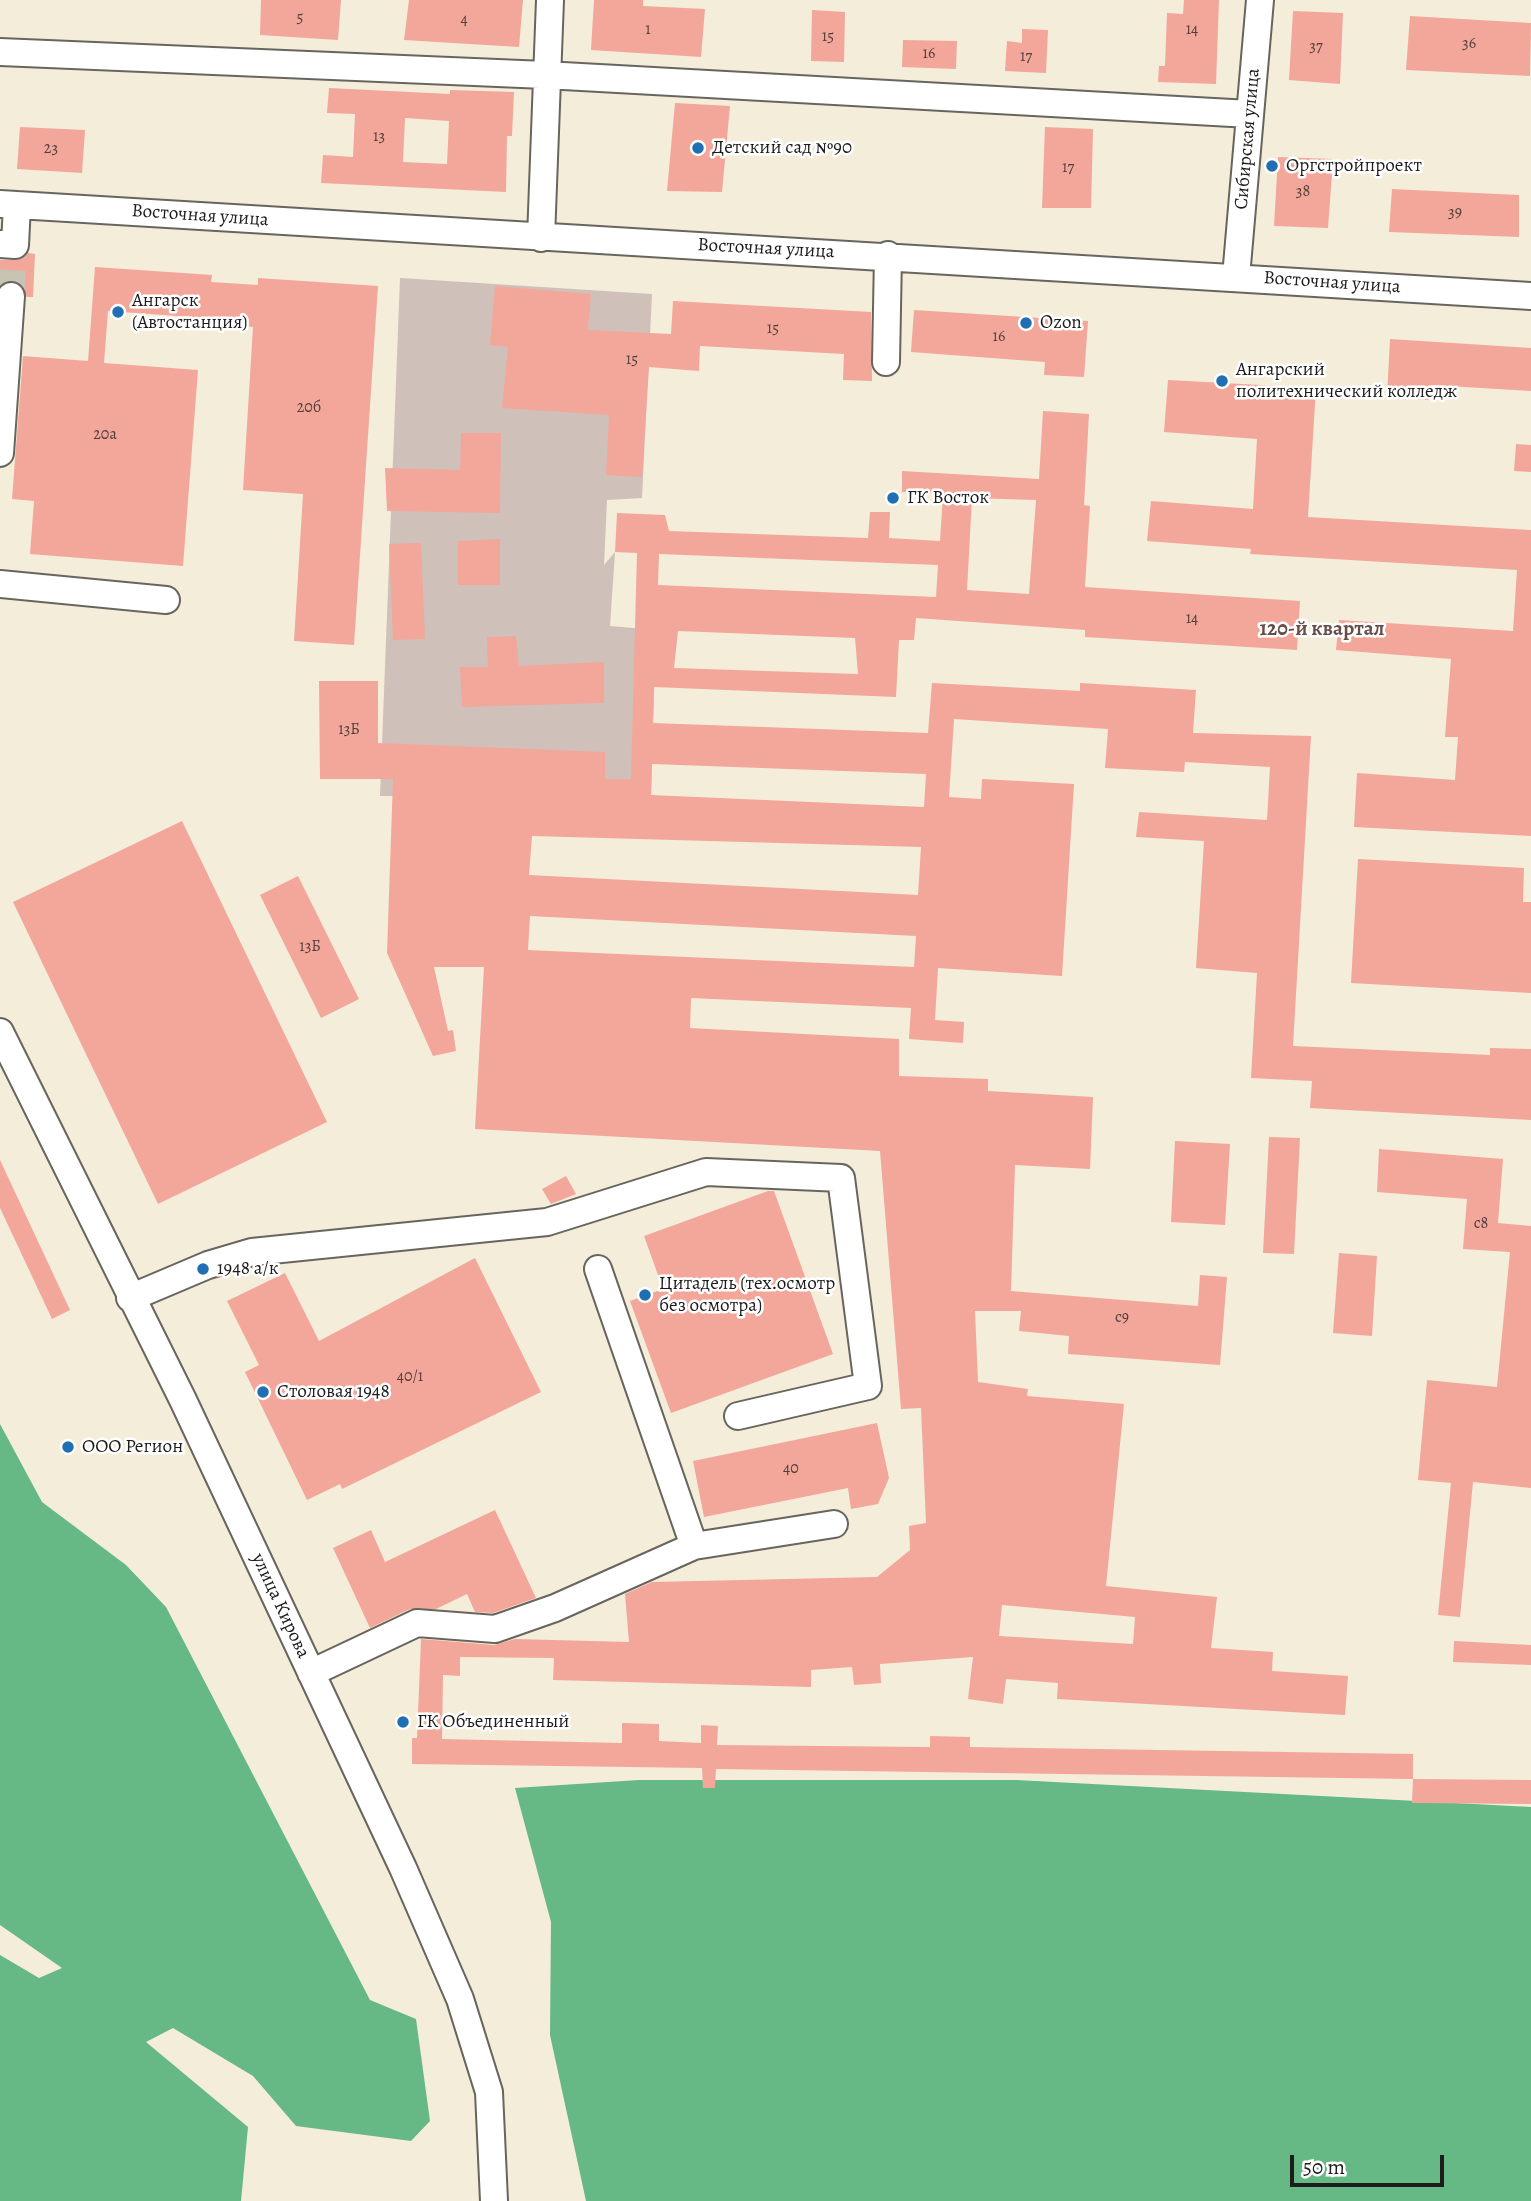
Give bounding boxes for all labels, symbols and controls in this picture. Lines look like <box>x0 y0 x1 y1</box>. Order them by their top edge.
house number: 5 <box>297 8 303 28</box>
house number: 4 <box>460 10 468 30</box>
house number: 1 <box>645 20 651 40</box>
house number: 14 <box>1186 20 1198 40</box>
house number: 15 <box>822 27 834 47</box>
house number: 36 <box>1462 34 1476 54</box>
house number: 37 <box>1309 37 1323 57</box>
house number: 16 <box>923 44 935 64</box>
house number: 17 <box>1020 47 1032 67</box>
street label: Сибирская улица <box>1230 67 1266 211</box>
house number: 13 <box>373 127 385 147</box>
place label: Детский сад №90 <box>712 137 852 159</box>
house number: 23 <box>44 139 58 159</box>
marker: Детский сад №90 <box>690 140 706 156</box>
place label: Оргстройпроект <box>1286 155 1422 177</box>
house number: 17 <box>1062 158 1074 178</box>
marker: Оргстройпроект <box>1264 158 1280 174</box>
house number: 38 <box>1296 182 1310 202</box>
street label: Восточная улица <box>131 200 269 232</box>
house number: 39 <box>1448 203 1462 223</box>
street label: Восточная улица <box>697 234 835 264</box>
street label: Восточная улица <box>1263 267 1401 299</box>
place label: Ангарск (Автостанция) <box>132 290 248 334</box>
marker: Ангарск (Автостанция) <box>110 304 126 320</box>
place label: Ozon <box>1040 312 1082 334</box>
marker: Ozon <box>1018 315 1034 331</box>
house number: 15 <box>767 319 779 339</box>
house number: 16 <box>993 327 1005 347</box>
house number: 15 <box>626 350 638 370</box>
place label: Ангарский политехнический колледж <box>1236 359 1457 403</box>
marker: Ангарский политехнический колледж <box>1214 373 1230 389</box>
house number: 20б <box>297 398 321 418</box>
house number: 20а <box>93 425 117 445</box>
place label: ГК Восток <box>907 487 989 509</box>
marker: ГК Восток <box>885 490 901 506</box>
house number: 14 <box>1186 609 1198 629</box>
district label: 120-й квартал <box>1260 617 1384 643</box>
house number: 13Б <box>338 720 360 740</box>
house number: 13Б <box>299 937 321 957</box>
house number: с8 <box>1474 1214 1488 1234</box>
place label: 1948 а/к <box>217 1258 279 1280</box>
marker: 1948 а/к <box>195 1261 211 1277</box>
place label: Цитадель (тех.осмотр без осмотра) <box>659 1273 835 1317</box>
marker: Цитадель (тех.осмотр без осмотра) <box>637 1287 653 1303</box>
house number: с9 <box>1115 1308 1129 1328</box>
house number: 40/1 <box>397 1367 423 1387</box>
place label: Столовая 1948 <box>277 1381 390 1403</box>
marker: Столовая 1948 <box>255 1384 271 1400</box>
place label: ООО Регион <box>82 1436 183 1458</box>
marker: ООО Регион <box>60 1439 76 1455</box>
house number: 40 <box>783 1459 799 1479</box>
street label: улица Кирова <box>246 1550 314 1662</box>
place label: ГК Объединенный <box>417 1711 569 1733</box>
marker: ГК Объединенный <box>395 1714 411 1730</box>
scale bar <box>1293 2142 1447 2186</box>
text: 50 m <box>1303 2153 1345 2181</box>

